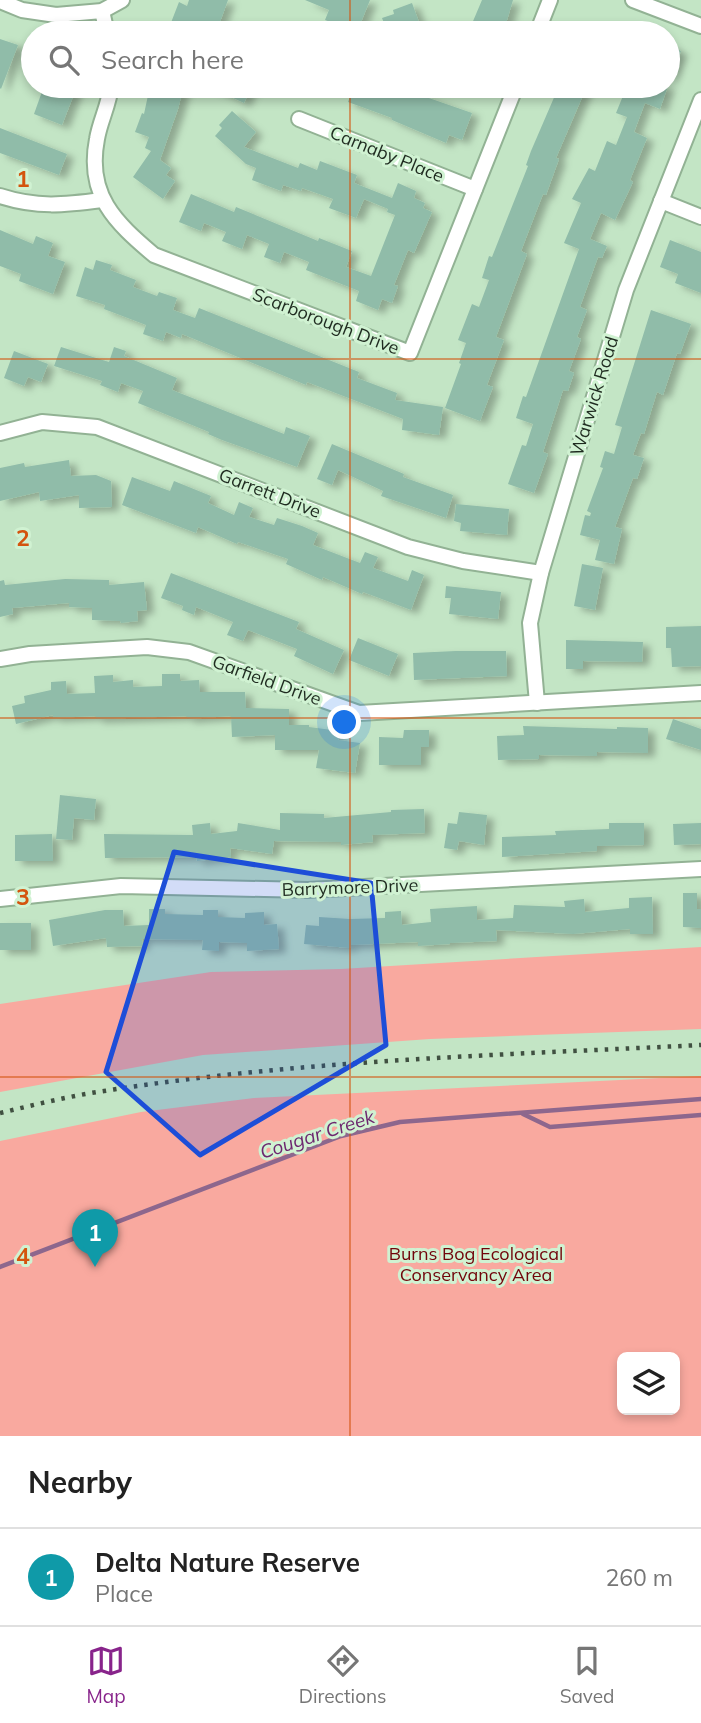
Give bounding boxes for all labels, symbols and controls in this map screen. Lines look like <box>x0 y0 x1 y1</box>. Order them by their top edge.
search box <box>21 21 680 98</box>
icon: search <box>45 41 83 79</box>
text: Search here <box>101 43 244 76</box>
street label: Carnaby Place <box>327 121 447 187</box>
text: 1 <box>16 164 30 193</box>
street label: Scarborough Drive <box>249 282 403 360</box>
street label: Warwick Road <box>565 333 623 459</box>
street label: Garrett Drive <box>216 463 324 523</box>
text: 2 <box>16 523 30 552</box>
street label: Garfield Drive <box>209 650 325 710</box>
your location <box>327 705 361 739</box>
street label: Barrymore Drive <box>281 873 419 901</box>
text: 3 <box>16 882 30 911</box>
water label: Cougar Creek <box>257 1104 378 1164</box>
pin: 1 <box>72 1209 118 1267</box>
text: 4 <box>16 1241 30 1270</box>
park label: Burns Bog Ecological Conservancy Area <box>389 1242 563 1286</box>
map controls <box>617 1352 680 1415</box>
button: layers <box>617 1352 680 1415</box>
text: Nearby <box>28 1463 132 1501</box>
text: Delta Nature Reserve <box>95 1546 360 1579</box>
text: 1 <box>44 1563 58 1592</box>
text: 260 m <box>605 1563 673 1592</box>
text: Place <box>95 1579 153 1608</box>
tab: Map <box>87 1642 126 1708</box>
tab: Directions <box>299 1642 387 1708</box>
tab: Saved <box>560 1642 614 1708</box>

